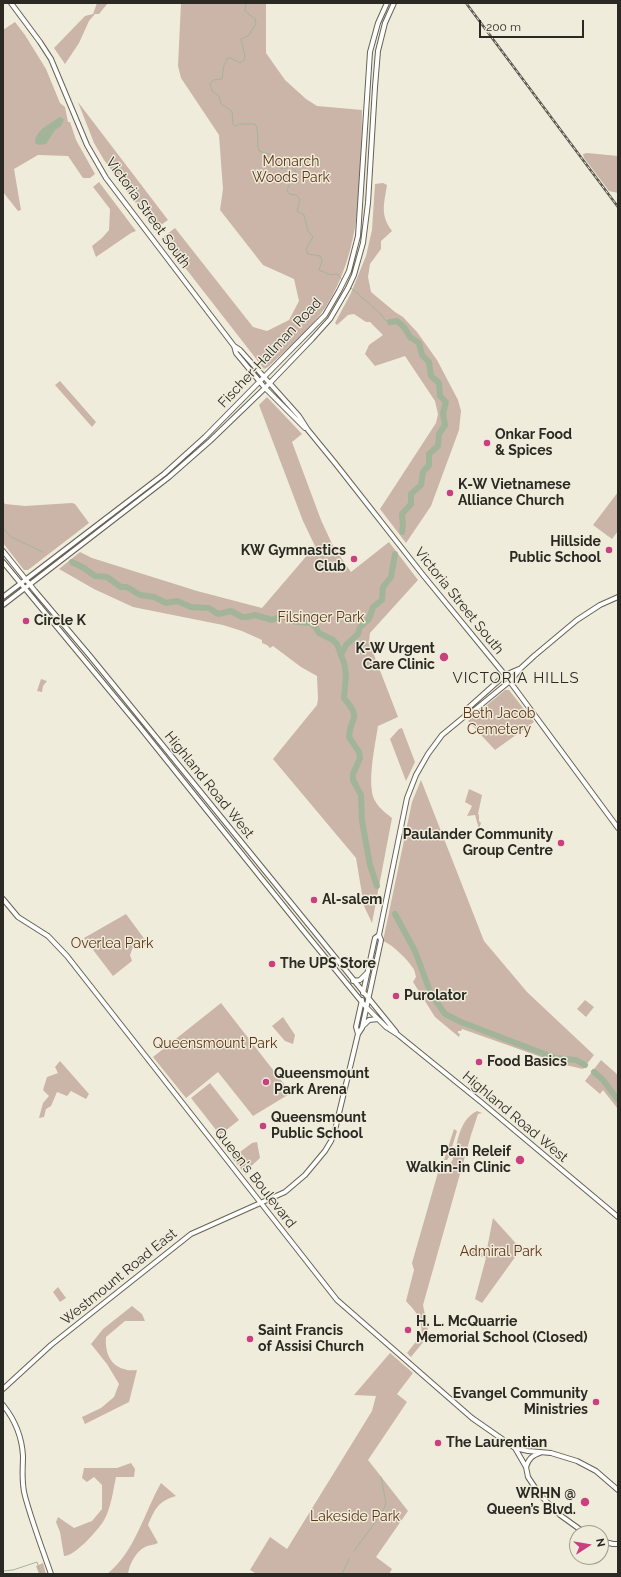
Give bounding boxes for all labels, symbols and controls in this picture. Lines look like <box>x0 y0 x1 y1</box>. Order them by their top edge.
scale bar <box>481 12 586 38</box>
text: 200 m <box>486 20 521 34</box>
street label: Victoria Street South <box>102 154 194 272</box>
park label: Monarch Woods Park <box>252 154 330 186</box>
street label: Fischer-Hallman Road <box>215 295 325 411</box>
place label: Onkar Food & Spices <box>495 427 572 460</box>
marker: Onkar Food & Spices <box>482 438 492 448</box>
place label: K-W Vietnamese Alliance Church <box>458 477 571 510</box>
marker: K-W Vietnamese Alliance Church <box>445 488 455 498</box>
place label: Hillside Public School <box>509 534 601 566</box>
place label: KW Gymnastics Club <box>241 543 346 576</box>
street label: Victoria Street South <box>411 544 507 658</box>
marker: Hillside Public School <box>604 545 614 555</box>
marker: KW Gymnastics Club <box>349 554 359 564</box>
park label: Filsinger Park <box>277 610 365 626</box>
place label: Circle K <box>34 613 86 629</box>
marker: Circle K <box>21 616 31 626</box>
place label: K-W Urgent Care Clinic <box>356 641 435 674</box>
marker: K-W Urgent Care Clinic <box>438 651 450 663</box>
district label: VICTORIA HILLS <box>452 669 580 687</box>
park label: Beth Jacob Cemetery <box>463 706 535 738</box>
street label: Highland Road West <box>161 728 257 842</box>
place label: Paulander Community Group Centre <box>403 827 553 860</box>
marker: Paulander Community Group Centre <box>556 838 566 848</box>
place label: Al-salem <box>322 892 382 908</box>
marker: Al-salem <box>309 895 319 905</box>
park label: Overlea Park <box>71 936 153 952</box>
place label: The UPS Store <box>280 956 376 972</box>
marker: The UPS Store <box>267 959 277 969</box>
place label: Purolator <box>404 988 467 1004</box>
marker: Purolator <box>391 991 401 1001</box>
park label: Queensmount Park <box>153 1036 277 1052</box>
place label: Food Basics <box>487 1054 567 1070</box>
marker: Food Basics <box>474 1057 484 1067</box>
place label: Queensmount Park Arena <box>274 1066 369 1098</box>
street label: Highland Road West <box>459 1068 571 1166</box>
marker: Queensmount Park Arena <box>261 1077 271 1087</box>
place label: Queensmount Public School <box>271 1110 366 1142</box>
marker: Queensmount Public School <box>258 1121 268 1131</box>
street label: Queen's Boulevard <box>211 1125 299 1231</box>
place label: Pain Releif Walkin-in Clinic <box>406 1144 511 1176</box>
marker: Pain Releif Walkin-in Clinic <box>514 1154 526 1166</box>
street label: Westmount Road East <box>58 1225 180 1329</box>
park label: Admiral Park <box>460 1244 542 1260</box>
place label: H. L. McQuarrie Memorial School (Closed) <box>416 1314 588 1346</box>
place label: Saint Francis of Assisi Church <box>258 1323 364 1356</box>
marker: H. L. McQuarrie Memorial School (Closed) <box>403 1325 413 1335</box>
marker: Saint Francis of Assisi Church <box>245 1334 255 1344</box>
place label: Evangel Community Ministries <box>453 1386 588 1418</box>
marker: Evangel Community Ministries <box>591 1397 601 1407</box>
place label: The Laurentian <box>446 1435 547 1451</box>
marker: The Laurentian <box>433 1438 443 1448</box>
place label: WRHN @ Queen’s Blvd. <box>487 1486 576 1518</box>
marker: WRHN @ Queen’s Blvd. <box>579 1496 591 1508</box>
park label: Lakeside Park <box>310 1509 400 1525</box>
north arrow <box>569 1525 609 1565</box>
text: N <box>593 1537 607 1548</box>

